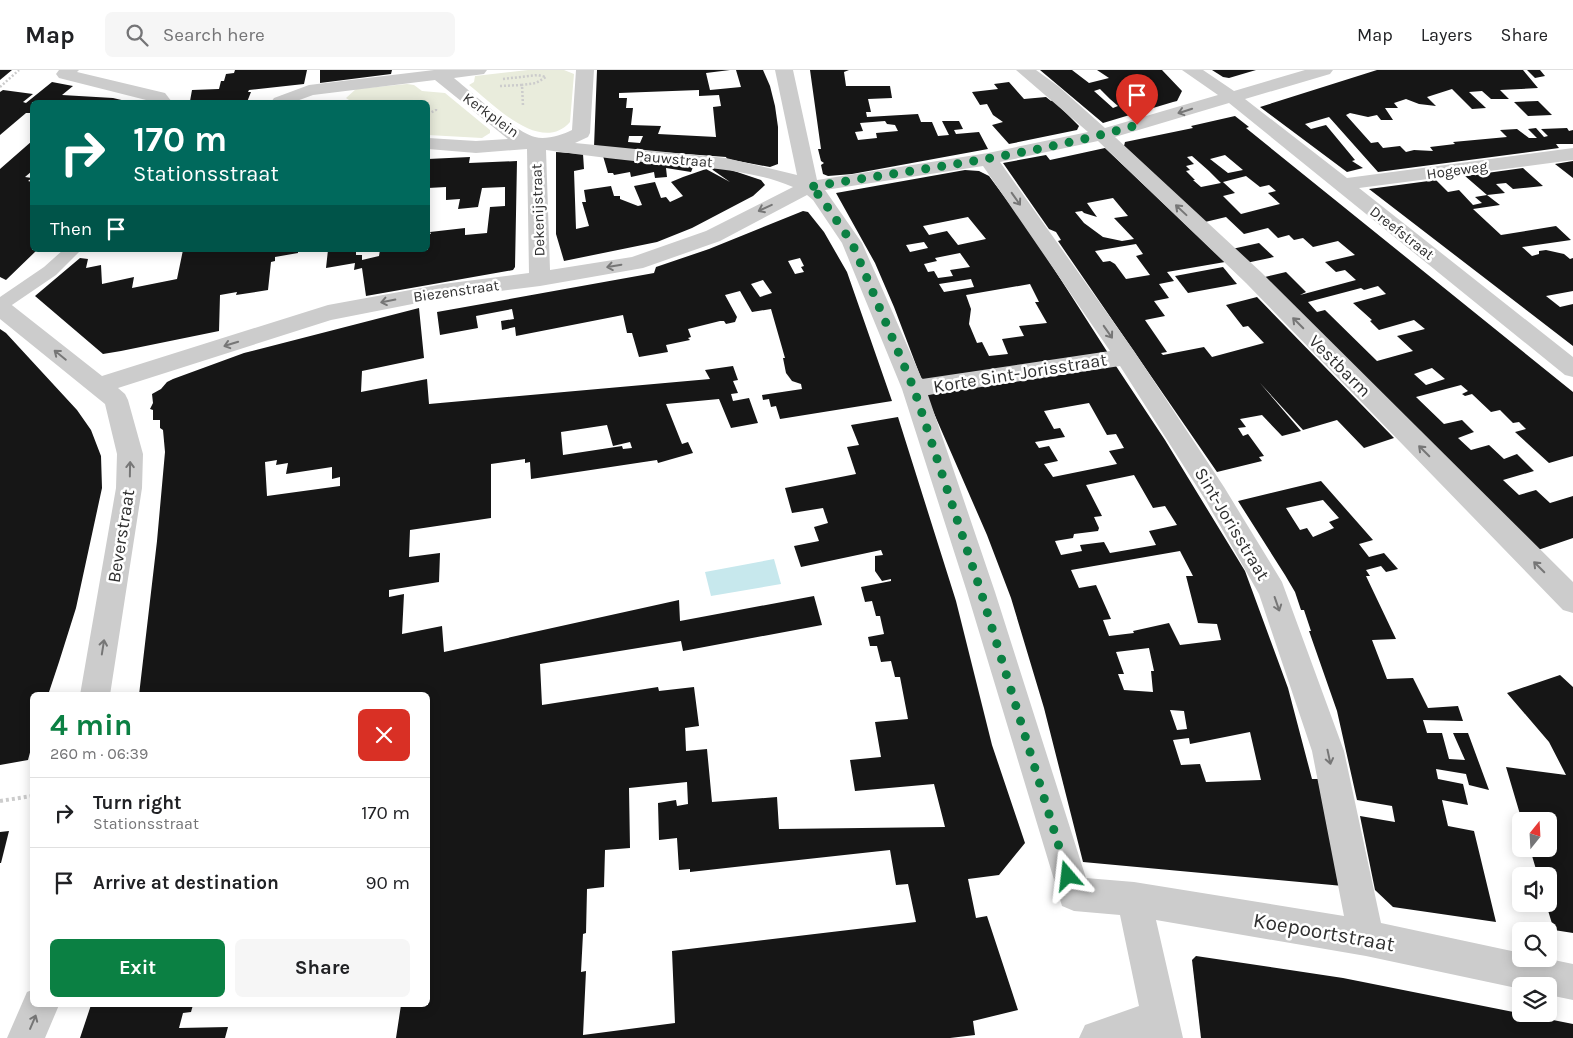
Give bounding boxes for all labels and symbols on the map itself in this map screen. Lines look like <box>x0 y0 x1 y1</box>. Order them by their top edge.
pin <box>1116 74 1158 125</box>
street label: Kerkplein <box>459 89 523 141</box>
one-way arrow <box>1178 107 1193 116</box>
street label: Pauwstraat <box>635 147 714 171</box>
street label: Hogeweg <box>1425 157 1489 183</box>
street label: Dekenijstraat <box>527 163 549 257</box>
one-way arrow <box>1011 191 1021 205</box>
street label: Dreefstraat <box>1366 202 1438 264</box>
one-way arrow <box>758 204 773 213</box>
one-way arrow <box>1175 204 1188 216</box>
one-way arrow <box>607 262 623 272</box>
street label: Biezenstraat <box>412 276 500 306</box>
one-way arrow <box>380 297 396 307</box>
one-way arrow <box>1292 317 1304 329</box>
one-way arrow <box>1103 325 1113 339</box>
street label: Vestbarm <box>1304 330 1376 402</box>
one-way arrow <box>224 340 240 350</box>
street label: Korte Sint-Jorisstraat <box>932 348 1109 398</box>
one-way arrow <box>54 350 67 361</box>
one-way arrow <box>1418 445 1431 457</box>
one-way arrow <box>125 461 134 477</box>
street label: Sint-Jorisstraat <box>1190 464 1274 585</box>
street label: Beverstraat <box>103 487 139 584</box>
one-way arrow <box>1533 560 1545 573</box>
one-way arrow <box>1273 595 1282 611</box>
one-way arrow <box>98 639 108 655</box>
one-way arrow <box>1325 749 1334 765</box>
north arrow <box>1512 812 1558 858</box>
position arrow <box>1041 849 1093 901</box>
street label: Koepoortstraat <box>1251 908 1397 956</box>
one-way arrow <box>29 1014 38 1030</box>

